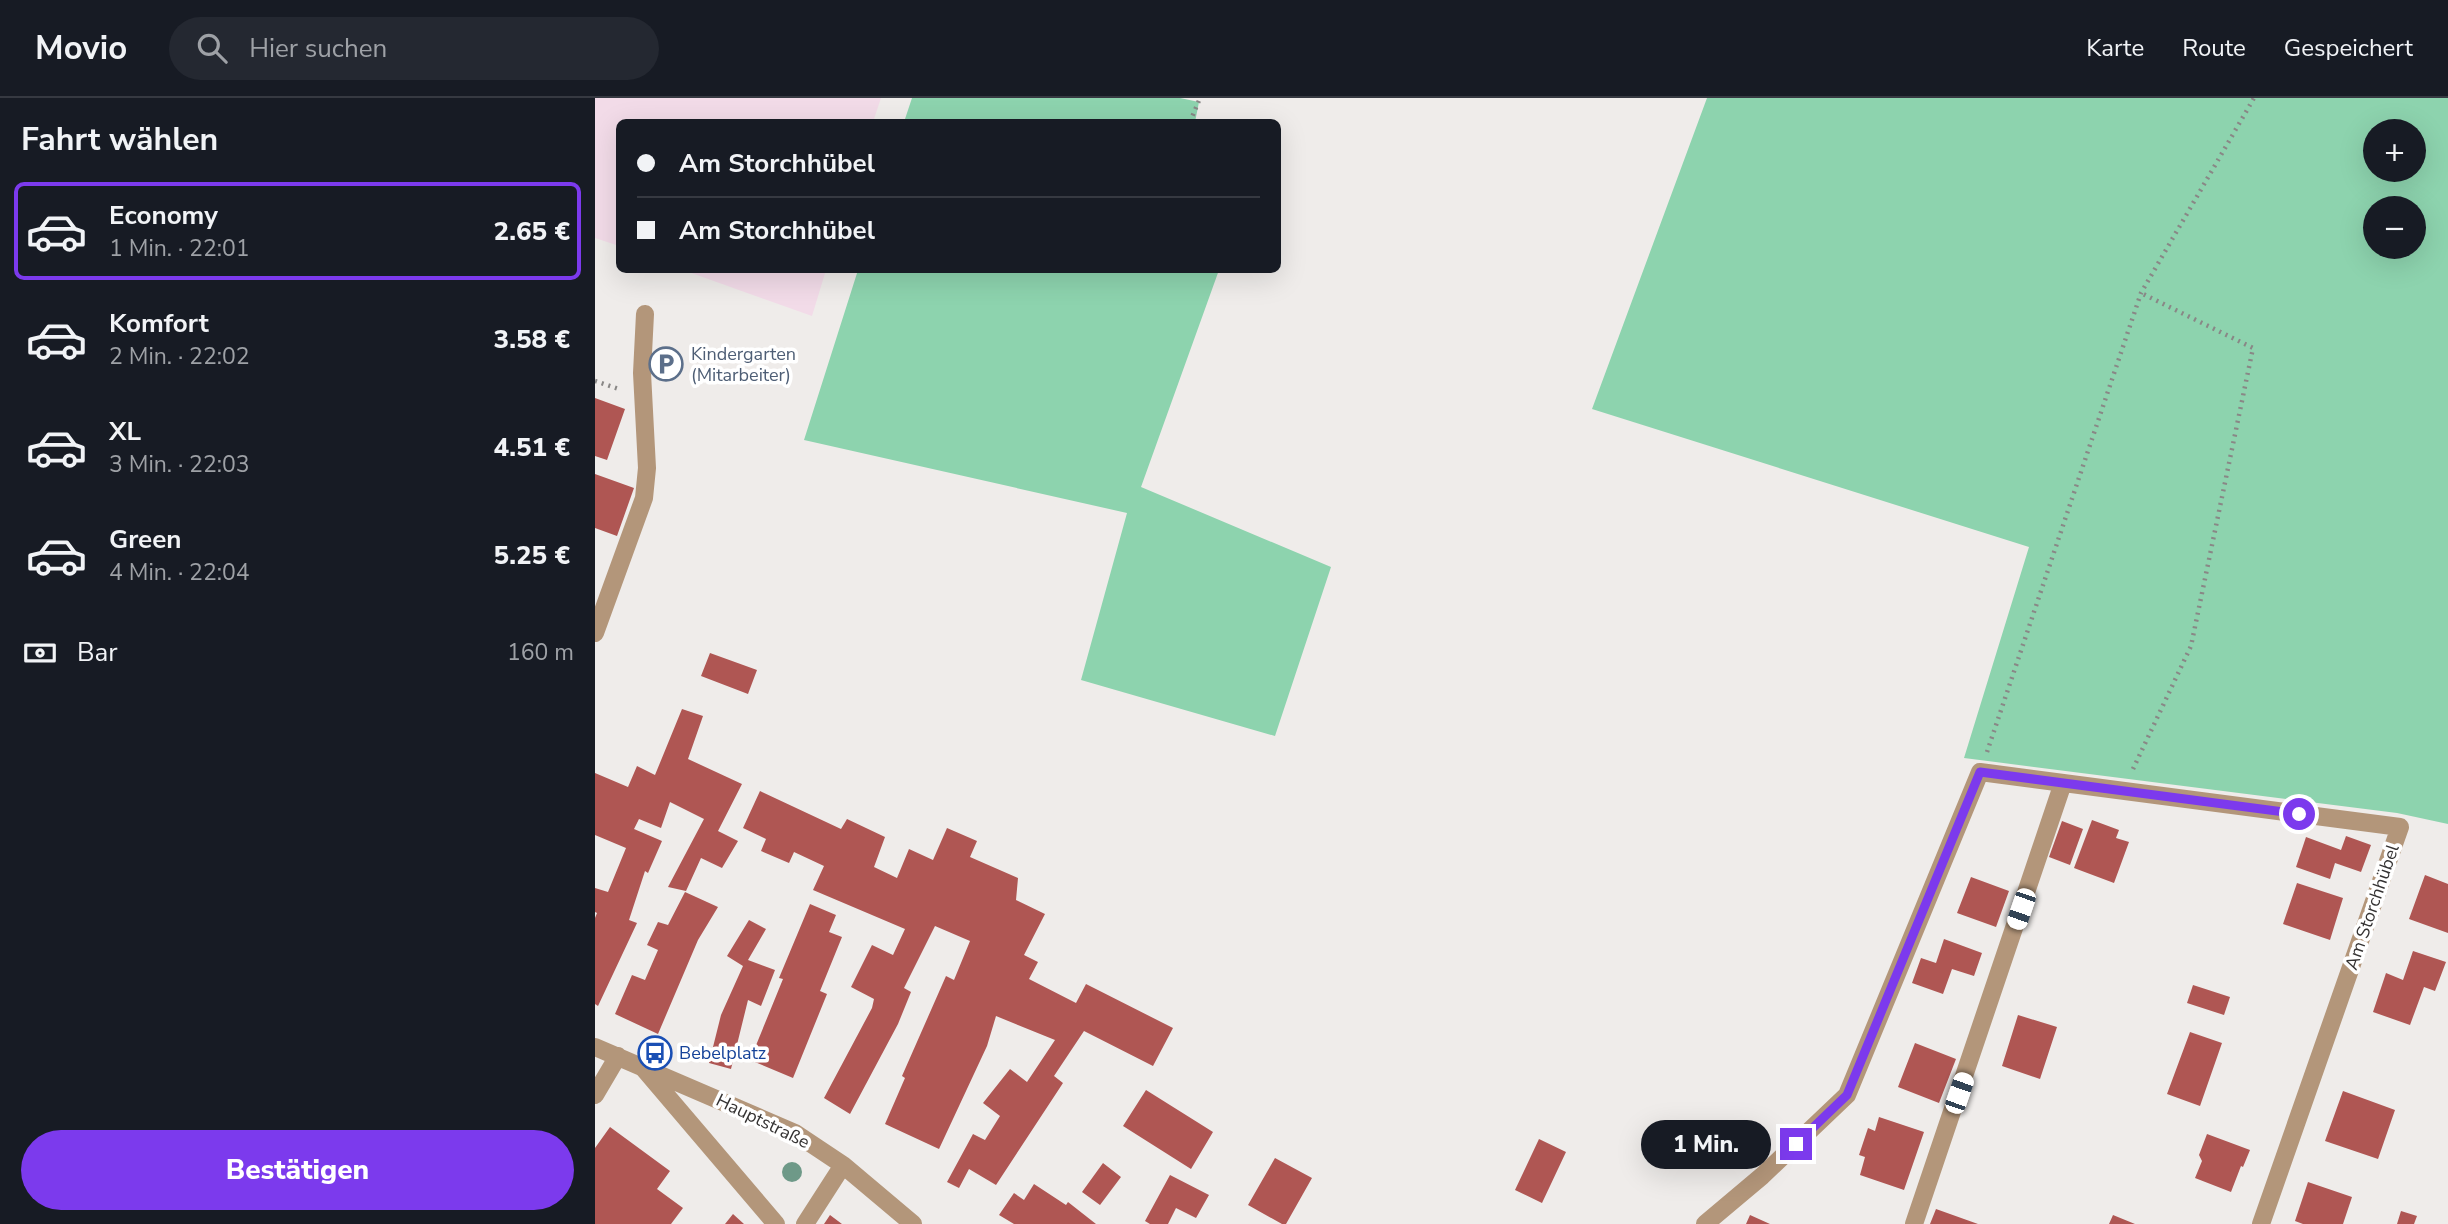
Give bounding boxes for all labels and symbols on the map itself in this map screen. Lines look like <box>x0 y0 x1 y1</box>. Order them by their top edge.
place label: Kindergarten (Mitarbeiter) <box>691 342 796 387</box>
parking icon: Kindergarten (Mitarbeiter) <box>647 345 685 383</box>
route start <box>2283 798 2315 830</box>
street label: Am Storchhübel <box>2339 841 2405 973</box>
car <box>2005 886 2038 932</box>
bus stop icon: Bebelplatz <box>636 1034 674 1072</box>
place label: Bebelplatz <box>679 1041 766 1065</box>
car <box>1943 1070 1976 1116</box>
street label: Hauptstraße <box>712 1088 814 1154</box>
callout: 1 Min. <box>1642 1119 1771 1168</box>
route end <box>1780 1128 1812 1160</box>

